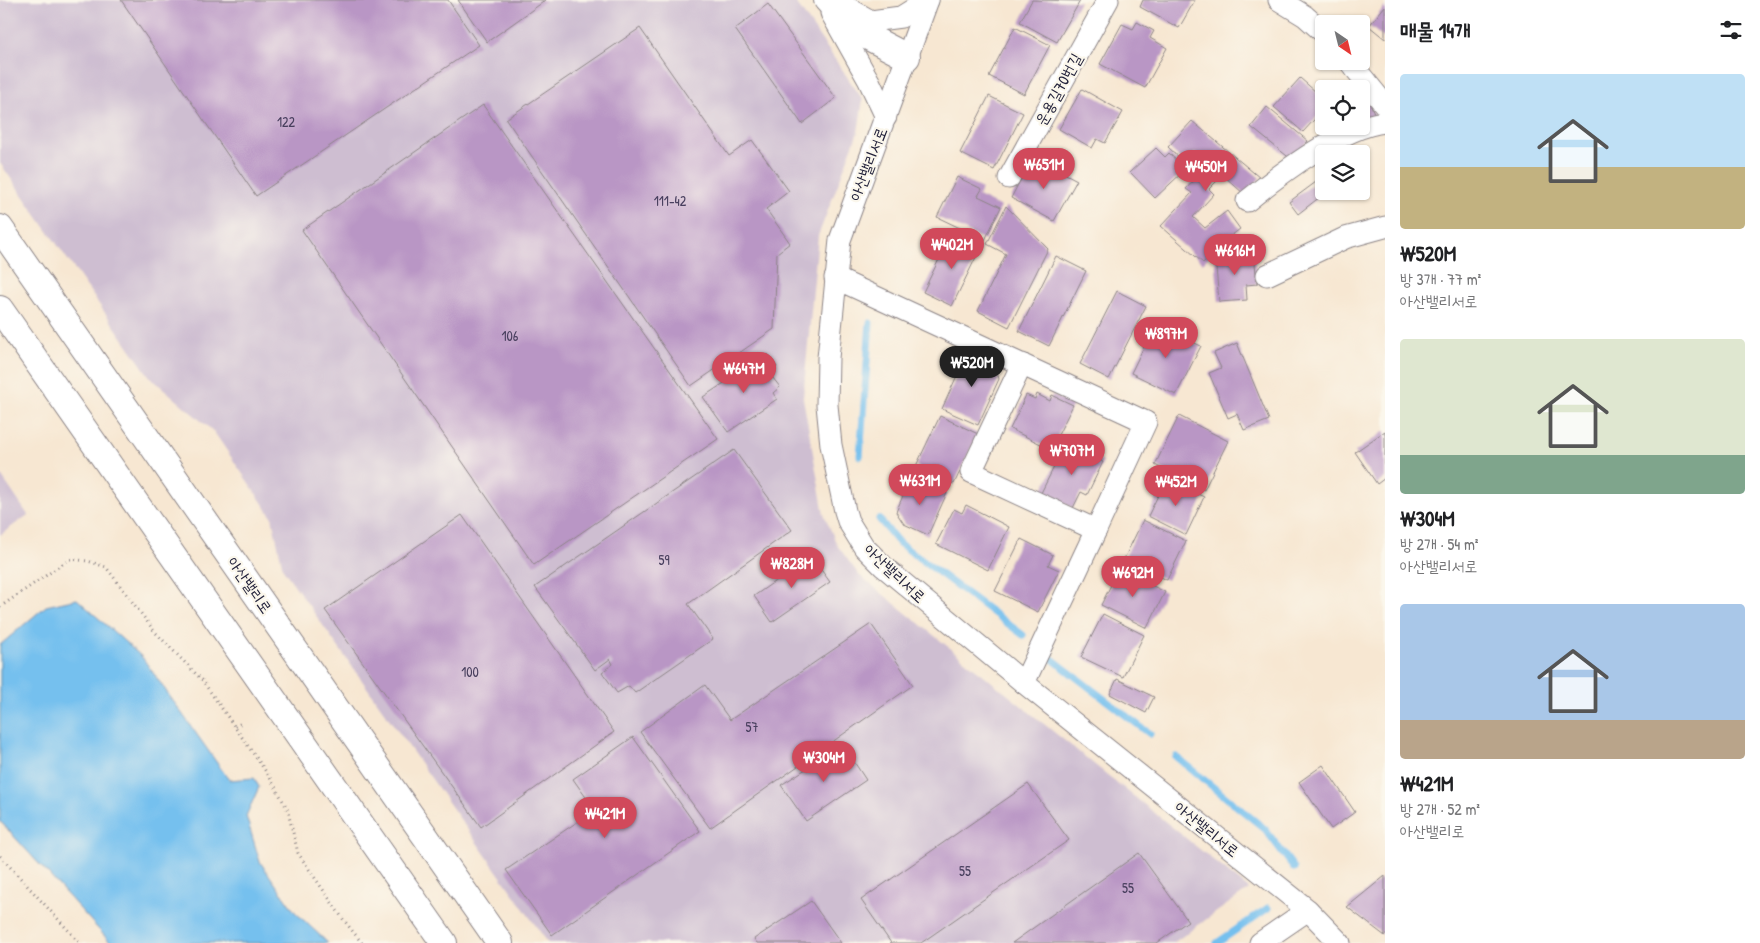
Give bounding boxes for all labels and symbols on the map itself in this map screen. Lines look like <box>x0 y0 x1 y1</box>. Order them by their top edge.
north arrow <box>1315 15 1370 70</box>
street label: 운용길70번길 <box>1029 49 1087 129</box>
house number: 122 <box>277 112 296 131</box>
street label: 아산밸리서로 <box>844 124 892 204</box>
pin: ₩651M <box>1009 148 1079 190</box>
pin: ₩450M <box>1171 150 1241 192</box>
house number: 111-42 <box>654 191 687 210</box>
pin: ₩402M <box>917 228 987 270</box>
pin: ₩616M <box>1200 234 1270 276</box>
pin: ₩897M <box>1131 316 1201 359</box>
house number: 106 <box>502 326 519 345</box>
pin: ₩520M <box>937 346 1007 388</box>
pin: ₩647M <box>709 352 779 394</box>
pin: ₩707M <box>1037 434 1107 476</box>
pin: ₩631M <box>885 464 955 506</box>
pin: ₩452M <box>1141 464 1211 507</box>
street label: 아산밸리서로 <box>859 539 931 607</box>
pin: ₩828M <box>757 546 827 589</box>
house number: 59 <box>658 550 670 569</box>
street label: 아산밸리로 <box>223 552 277 618</box>
pin: ₩692M <box>1098 556 1168 598</box>
house number: 100 <box>461 662 479 681</box>
house number: 57 <box>746 717 758 736</box>
pin: ₩304M <box>789 740 859 783</box>
pin: ₩421M <box>570 796 640 839</box>
street label: 아산밸리서로 <box>1170 796 1244 862</box>
house number: 55 <box>959 861 971 880</box>
house number: 55 <box>1122 878 1134 897</box>

